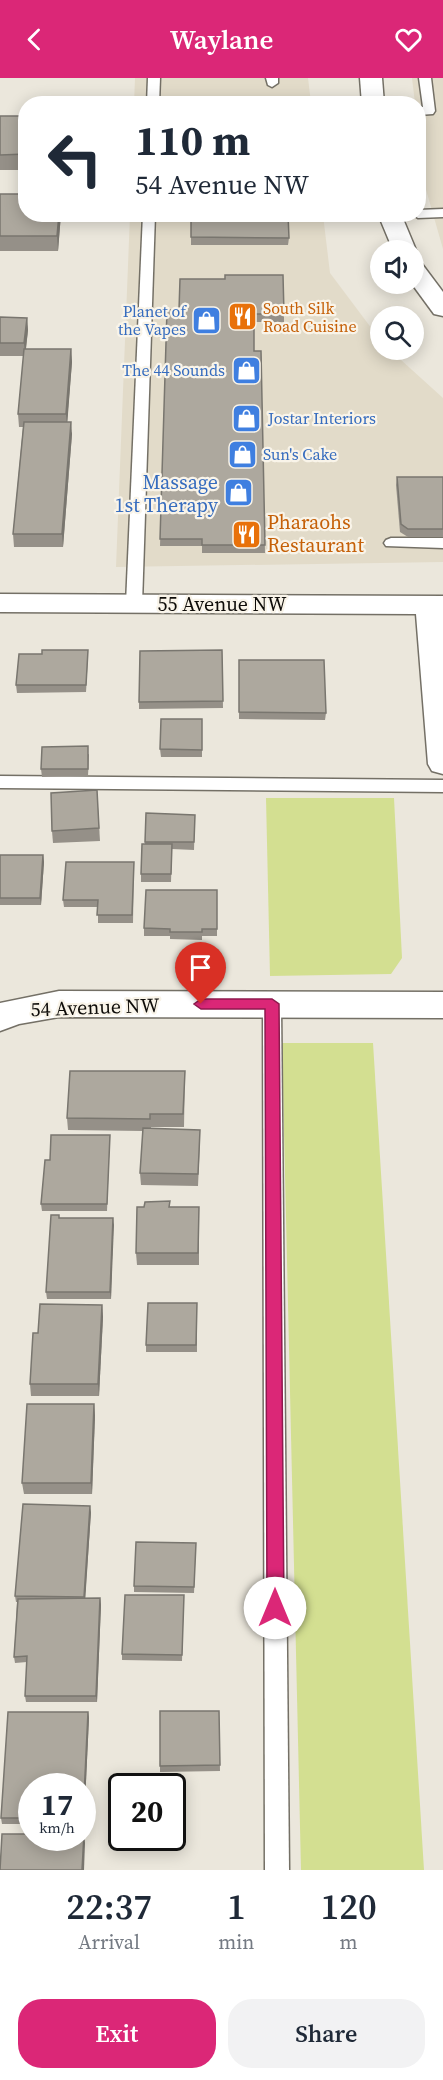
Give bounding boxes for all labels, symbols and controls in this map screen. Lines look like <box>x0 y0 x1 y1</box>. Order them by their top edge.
text: Waylane <box>170 21 273 58</box>
icon: back <box>18 23 51 56</box>
icon: heart <box>392 23 425 56</box>
text: 110 m <box>135 111 250 169</box>
icon: left <box>36 120 114 198</box>
text: 54 Avenue NW <box>135 166 309 203</box>
map controls <box>370 240 424 360</box>
button: sound <box>370 240 424 294</box>
place label: South Silk Road Cuisine <box>263 297 357 337</box>
place label: Planet of the Vapes <box>118 300 187 340</box>
restaurant icon: South Silk Road Cuisine <box>226 301 258 333</box>
shop icon: Planet of the Vapes <box>191 304 223 336</box>
button: search <box>370 306 424 360</box>
shop icon: The 44 Sounds <box>230 354 262 386</box>
place label: The 44 Sounds <box>122 359 225 381</box>
shop icon: Jostar Interiors <box>231 402 263 434</box>
place label: Jostar Interiors <box>267 407 376 429</box>
shop icon: Sun's Cake <box>226 438 258 470</box>
place label: Sun's Cake <box>263 443 337 465</box>
place label: Massage 1st Therapy <box>115 468 219 519</box>
shop icon: Massage 1st Therapy <box>223 477 255 509</box>
place label: Pharaohs Restaurant <box>267 508 364 559</box>
restaurant icon: Pharaohs Restaurant <box>230 518 262 550</box>
street label: 55 Avenue NW <box>158 590 287 618</box>
pin <box>175 942 226 1004</box>
icon: arrive <box>184 951 217 984</box>
street label: 54 Avenue NW <box>30 991 161 1023</box>
position arrow <box>243 1576 307 1640</box>
speed limit sign: 20 <box>108 1773 186 1851</box>
text: 17 <box>41 1784 73 1825</box>
text: km/h <box>39 1817 75 1838</box>
text: 22:37 <box>66 1882 152 1931</box>
text: 1 <box>227 1882 246 1931</box>
text: 120 <box>321 1882 377 1931</box>
text: Arrival <box>78 1928 140 1956</box>
text: min <box>218 1928 254 1956</box>
text: m <box>340 1928 358 1956</box>
button: Exit <box>18 1999 216 2068</box>
button: Share <box>228 1999 425 2068</box>

